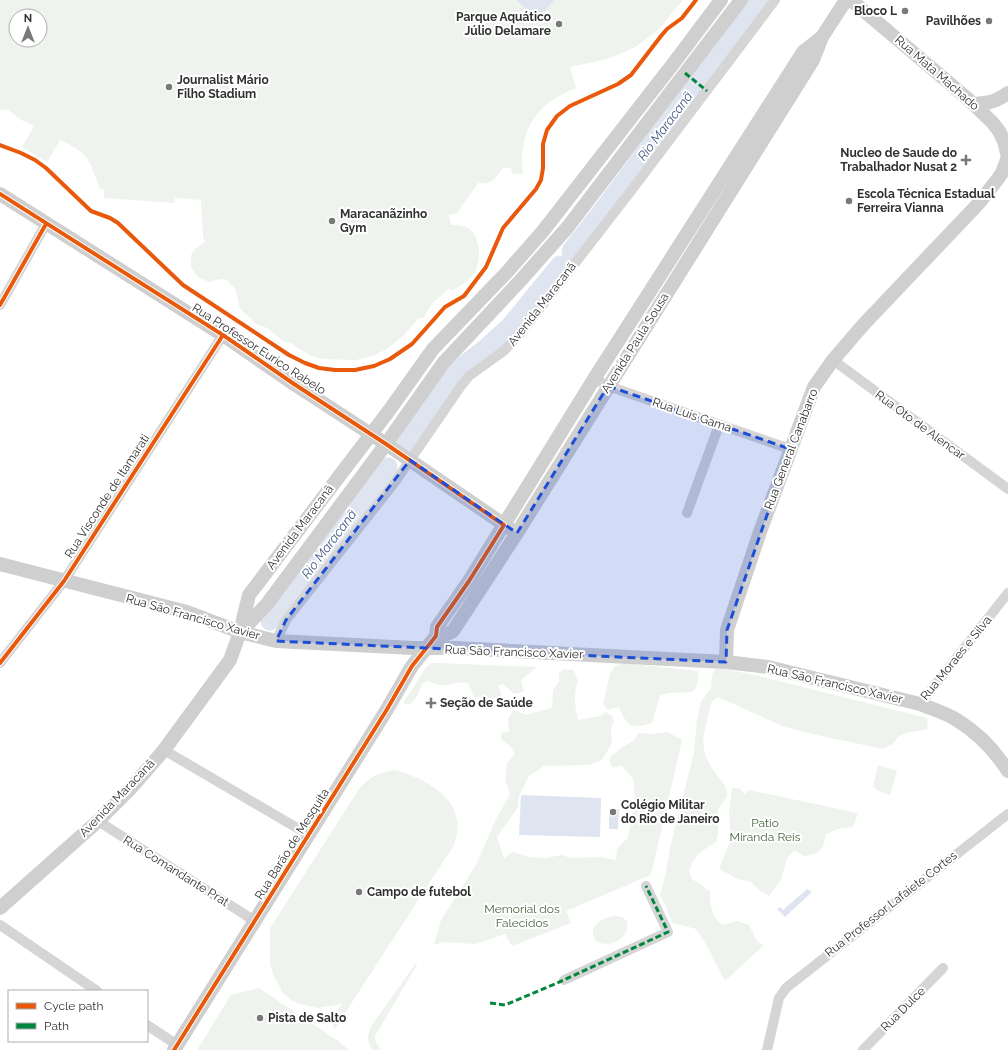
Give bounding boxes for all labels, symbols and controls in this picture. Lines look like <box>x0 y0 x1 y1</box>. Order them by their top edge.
place label: Bloco L <box>854 4 897 18</box>
marker: Bloco L <box>900 6 910 16</box>
north arrow <box>8 8 48 48</box>
place label: Parque Aquático Júlio Delamare <box>456 10 551 38</box>
text: N <box>24 12 32 25</box>
place label: Pavilhões <box>926 14 981 28</box>
marker: Pavilhões <box>984 16 994 26</box>
marker: Parque Aquático Júlio Delamare <box>554 19 564 29</box>
street label: Rua Mata Machado <box>892 33 982 113</box>
place label: Journalist Mário Filho Stadium <box>177 73 269 101</box>
marker: Journalist Mário Filho Stadium <box>164 82 174 92</box>
water label: Rio Maracanã <box>634 89 696 163</box>
place label: Nucleo de Saude do Trabalhador Nusat 2 <box>840 146 957 174</box>
marker: Nucleo de Saude do Trabalhador Nusat 2 <box>960 154 972 166</box>
place label: Escola Técnica Estadual Ferreira Vianna <box>857 187 995 215</box>
marker: Escola Técnica Estadual Ferreira Vianna <box>844 196 854 206</box>
place label: Maracanãzinho Gym <box>340 207 427 235</box>
marker: Maracanãzinho Gym <box>327 216 337 226</box>
street label: Avenida Maracanã <box>505 259 579 349</box>
street label: Avenida Paula Sousa <box>598 290 672 396</box>
street label: Rua Professor Eurico Rabelo <box>190 301 328 397</box>
street label: Rua General Canabarro <box>761 387 821 511</box>
street label: Rua Oto de Alencar <box>872 388 968 463</box>
street label: Rua Luis Gama <box>651 395 733 435</box>
street label: Rua Visconde de Itamarati <box>62 431 152 561</box>
street label: Avenida Maracanã <box>264 482 336 572</box>
water label: Rio Maracanã <box>298 507 360 581</box>
street label: Rua São Francisco Xavier <box>124 591 262 643</box>
street label: Rua Moraes e Silva <box>918 613 994 703</box>
street label: Rua São Francisco Xavier <box>445 643 584 661</box>
street label: Rua São Francisco Xavier <box>766 662 905 707</box>
place label: Seção de Saúde <box>440 696 533 710</box>
marker: Seção de Saúde <box>425 697 437 709</box>
street label: Avenida Maracanã <box>77 756 157 840</box>
street label: Rua Barão de Mesquita <box>252 786 332 902</box>
place label: Colégio Militar do Rio de Janeiro <box>621 798 720 826</box>
marker: Colégio Militar do Rio de Janeiro <box>608 807 618 817</box>
park label: Patio Miranda Reis <box>729 816 801 844</box>
street label: Rua Comandante Prat <box>121 833 231 909</box>
street label: Rua Professor Lafaiete Cortes <box>822 848 960 960</box>
place label: Campo de futebol <box>367 885 471 899</box>
marker: Campo de futebol <box>354 887 364 897</box>
park label: Memorial dos Falecidos <box>484 902 560 930</box>
street label: Rua Dulce <box>878 984 928 1034</box>
legend <box>8 990 148 1042</box>
text: Cycle path <box>44 999 103 1013</box>
place label: Pista de Salto <box>268 1011 346 1025</box>
marker: Pista de Salto <box>255 1013 265 1023</box>
text: Path <box>44 1019 69 1033</box>

